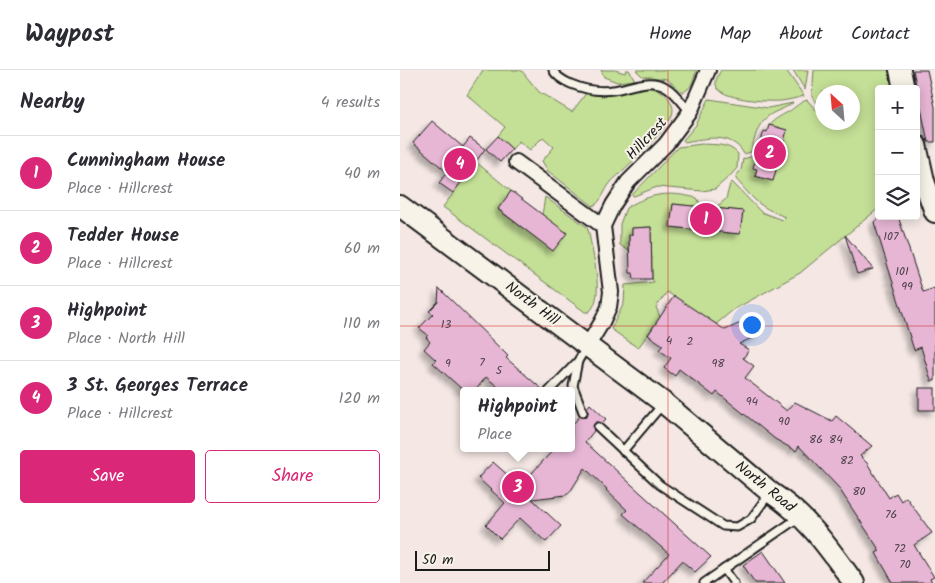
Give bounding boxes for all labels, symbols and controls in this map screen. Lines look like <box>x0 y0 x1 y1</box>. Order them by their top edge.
text: Waypost <box>25 15 114 54</box>
text: Home <box>649 20 692 49</box>
text: Map <box>720 20 751 49</box>
text: About <box>779 20 823 49</box>
text: Contact <box>851 20 910 49</box>
north arrow <box>815 85 860 130</box>
map controls <box>875 85 920 220</box>
button: + <box>875 85 920 130</box>
text: Nearby <box>20 86 85 119</box>
text: 4 results <box>321 90 380 115</box>
street label: Hillcrest <box>621 112 673 166</box>
button: − <box>875 130 920 175</box>
pin: 2 <box>754 134 786 172</box>
pin: 4 <box>444 145 476 183</box>
text: Cunningham House <box>67 146 225 176</box>
text: 1 <box>34 161 38 186</box>
text: 40 m <box>344 161 380 186</box>
button: layers <box>875 175 920 220</box>
text: Place · Hillcrest <box>67 176 173 201</box>
pin: 1 <box>690 200 722 238</box>
text: Tedder House <box>67 221 179 251</box>
house number: 107 <box>883 227 899 246</box>
text: 2 <box>31 236 41 261</box>
text: 60 m <box>344 236 380 261</box>
text: Place · Hillcrest <box>67 251 173 276</box>
house number: 101 <box>895 262 909 281</box>
street label: North Hill <box>500 276 565 333</box>
house number: 99 <box>901 277 913 296</box>
text: Highpoint <box>67 296 147 326</box>
text: 3 <box>32 311 40 336</box>
text: 110 m <box>343 311 380 336</box>
your location <box>739 312 765 338</box>
house number: 13 <box>441 315 451 334</box>
text: Place · North Hill <box>67 326 185 351</box>
house number: 4 <box>666 331 673 350</box>
house number: 2 <box>687 332 694 351</box>
house number: 7 <box>479 353 485 372</box>
house number: 9 <box>445 354 451 373</box>
house number: 98 <box>711 354 725 373</box>
house number: 5 <box>496 361 504 380</box>
text: 3 St. Georges Terrace <box>67 371 248 401</box>
text: 4 <box>32 386 40 411</box>
text: 120 m <box>339 386 380 411</box>
popup <box>460 387 575 452</box>
text: Highpoint <box>477 392 558 422</box>
house number: 94 <box>746 392 759 411</box>
text: Place · Hillcrest <box>67 401 173 426</box>
house number: 90 <box>778 412 790 431</box>
text: Place <box>477 422 512 447</box>
house number: 86 <box>809 430 823 449</box>
house number: 84 <box>829 430 843 449</box>
button: Save <box>20 450 195 503</box>
button: Share <box>205 450 380 503</box>
house number: 82 <box>840 451 854 470</box>
street label: North Road <box>730 455 801 519</box>
pin: 3 <box>502 468 534 506</box>
house number: 80 <box>852 482 866 501</box>
house number: 76 <box>885 505 897 524</box>
house number: 72 <box>894 539 906 558</box>
scale bar <box>415 548 550 571</box>
text: 50 m <box>422 549 453 571</box>
house number: 70 <box>899 555 911 574</box>

